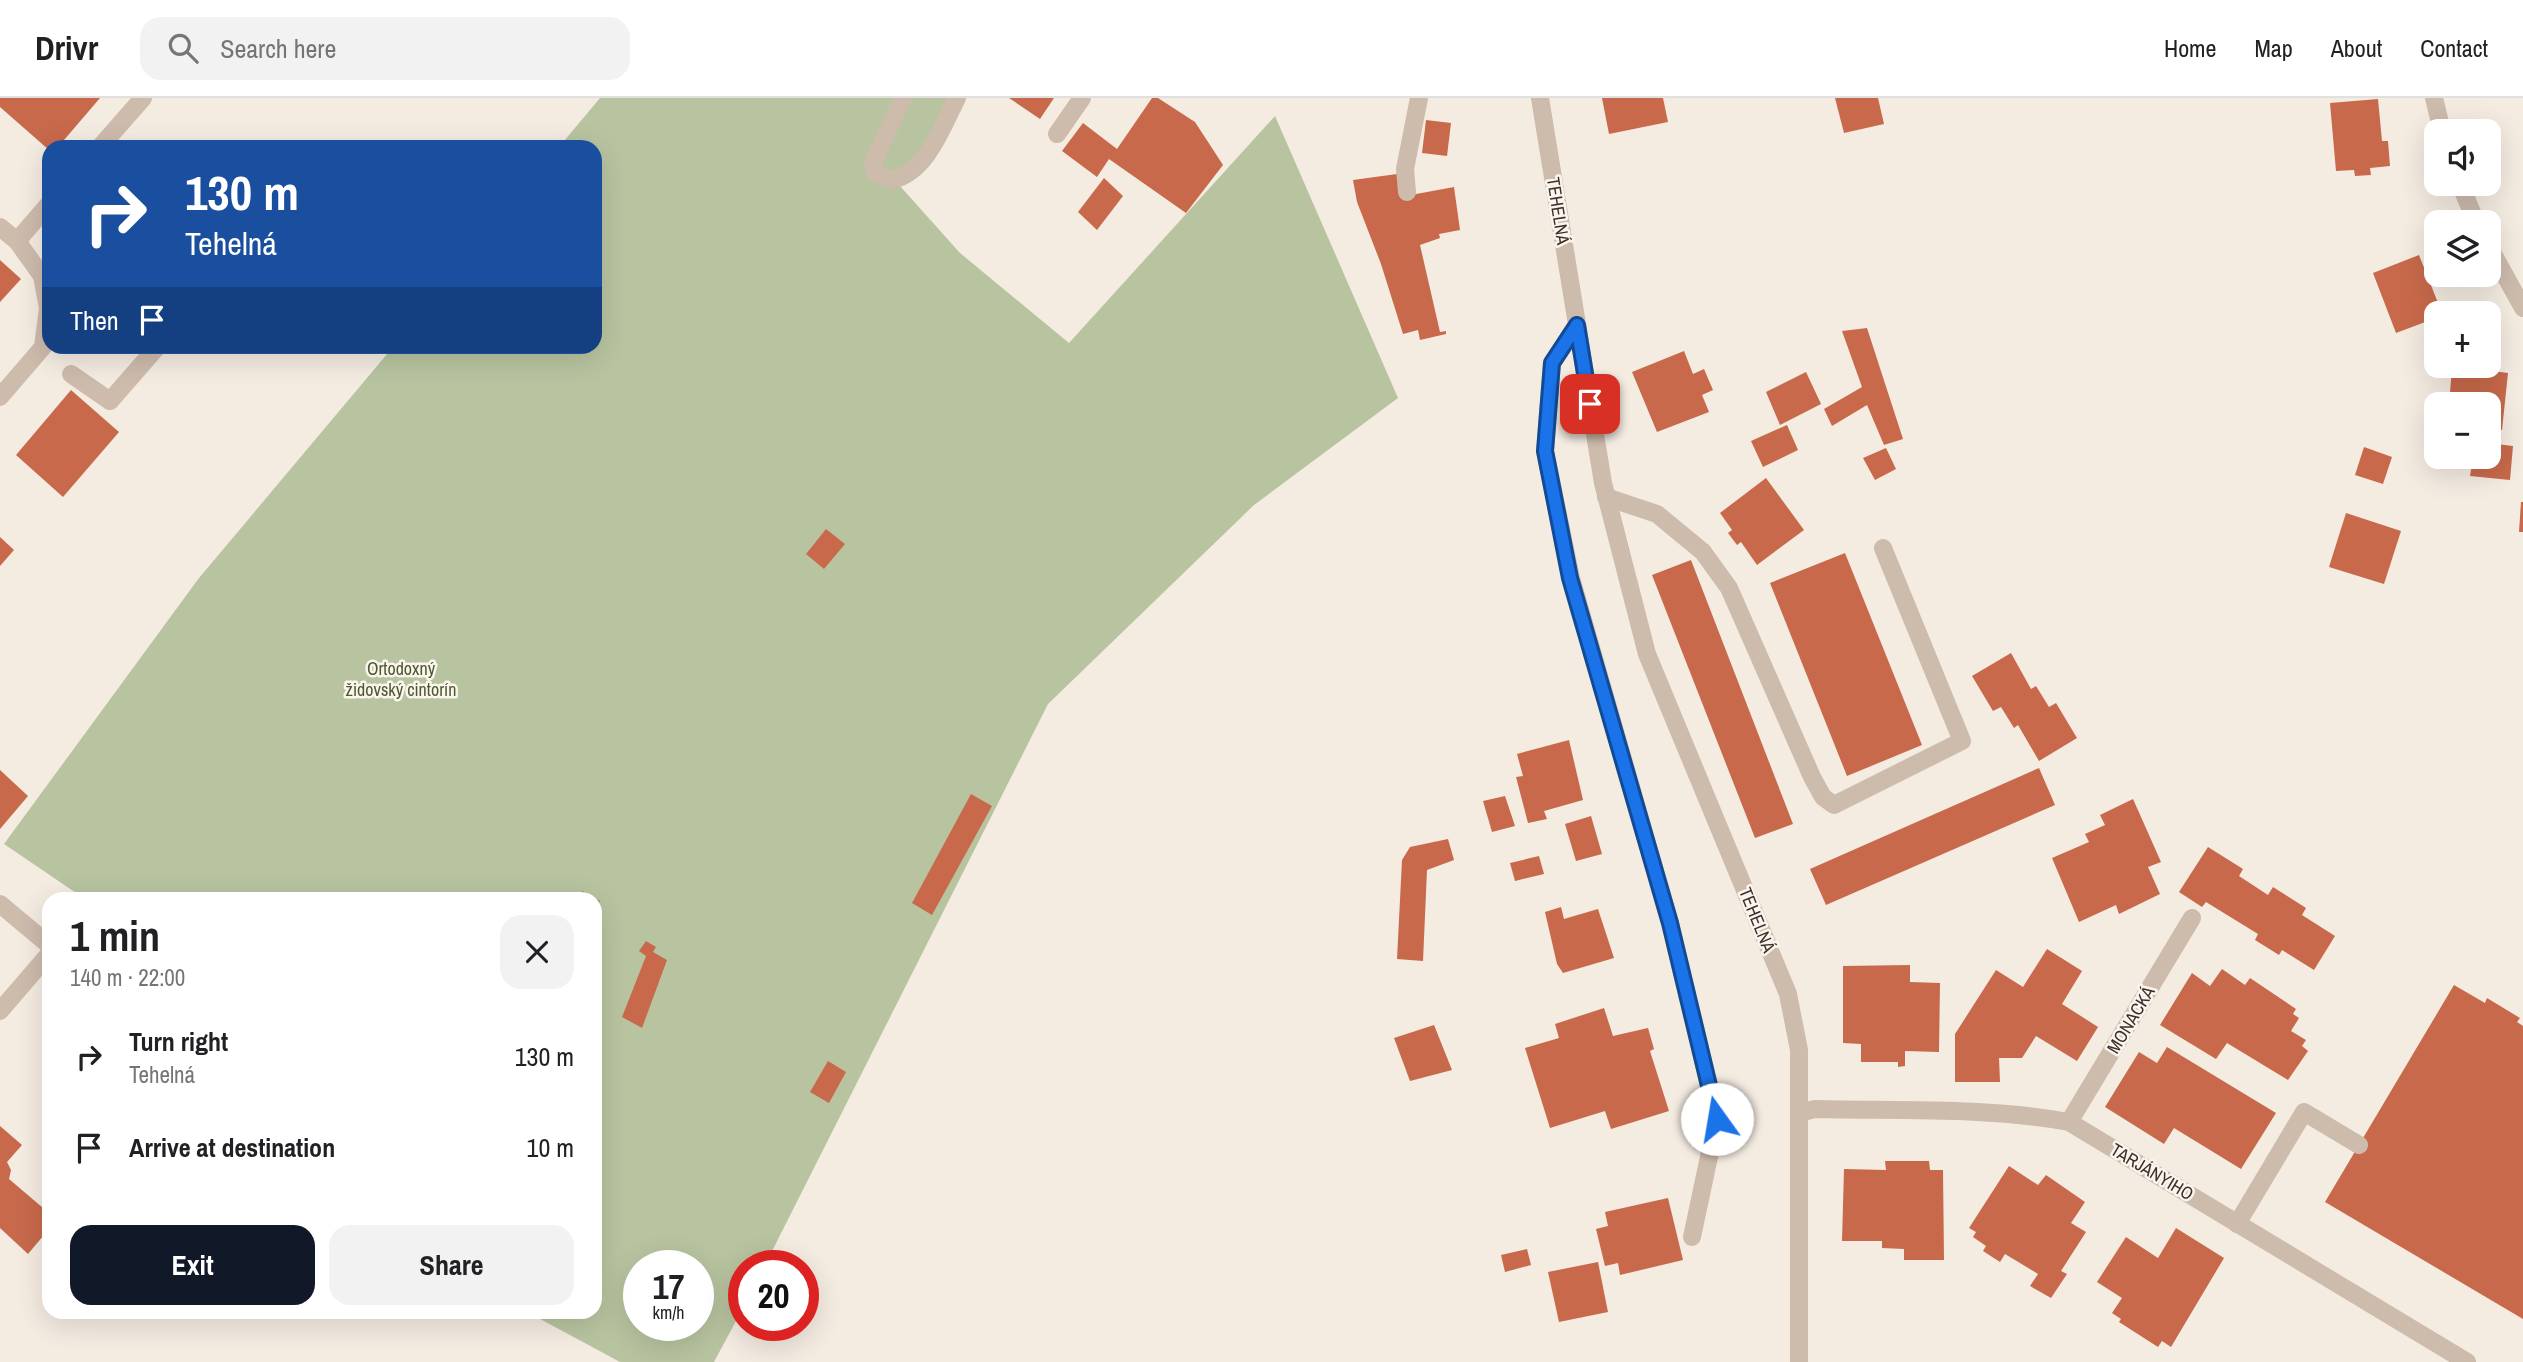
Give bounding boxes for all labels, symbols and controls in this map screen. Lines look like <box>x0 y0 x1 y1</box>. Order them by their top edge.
search box <box>140 17 630 80</box>
text: Drivr <box>35 26 98 70</box>
icon: search <box>164 29 202 67</box>
text: Search here <box>220 31 336 66</box>
text: Home <box>2164 32 2216 64</box>
text: Map <box>2254 32 2293 64</box>
text: About <box>2331 32 2382 64</box>
text: Contact <box>2420 32 2488 64</box>
map controls <box>2424 119 2501 469</box>
button: sound <box>2424 119 2501 196</box>
text: 130 m <box>185 159 299 225</box>
icon: right <box>70 168 161 259</box>
street label: TEHELNÁ <box>1541 175 1576 247</box>
button: layers <box>2424 210 2501 287</box>
text: Tehelná <box>185 222 277 265</box>
icon: arrive <box>133 301 171 339</box>
button: + <box>2424 301 2501 378</box>
text: Then <box>70 303 119 338</box>
pin <box>1560 374 1620 434</box>
icon: arrive <box>1571 385 1609 423</box>
button: − <box>2424 392 2501 469</box>
park label: Ortodoxný židovský cintorín <box>346 656 456 702</box>
street label: TEHELNÁ <box>1733 884 1782 956</box>
text: 1 min <box>70 908 160 964</box>
button: close <box>500 915 574 989</box>
text: 140 m · 22:00 <box>70 962 185 993</box>
street label: MONACKÁ <box>2101 981 2161 1058</box>
text: Turn right <box>129 1024 228 1059</box>
icon: right <box>70 1038 108 1076</box>
text: 130 m <box>515 1039 574 1074</box>
text: Tehelná <box>129 1059 195 1090</box>
position arrow <box>1680 1082 1754 1156</box>
icon: arrive <box>70 1129 108 1167</box>
text: Arrive at destination <box>129 1130 335 1165</box>
text: 10 m <box>527 1130 574 1165</box>
street label: TARJÁNYIHO <box>2106 1137 2198 1206</box>
button: Exit <box>70 1225 315 1305</box>
button: Share <box>329 1225 574 1305</box>
speed limit sign: 20 <box>728 1250 819 1341</box>
text: 17 <box>653 1263 684 1310</box>
text: km/h <box>653 1300 685 1325</box>

